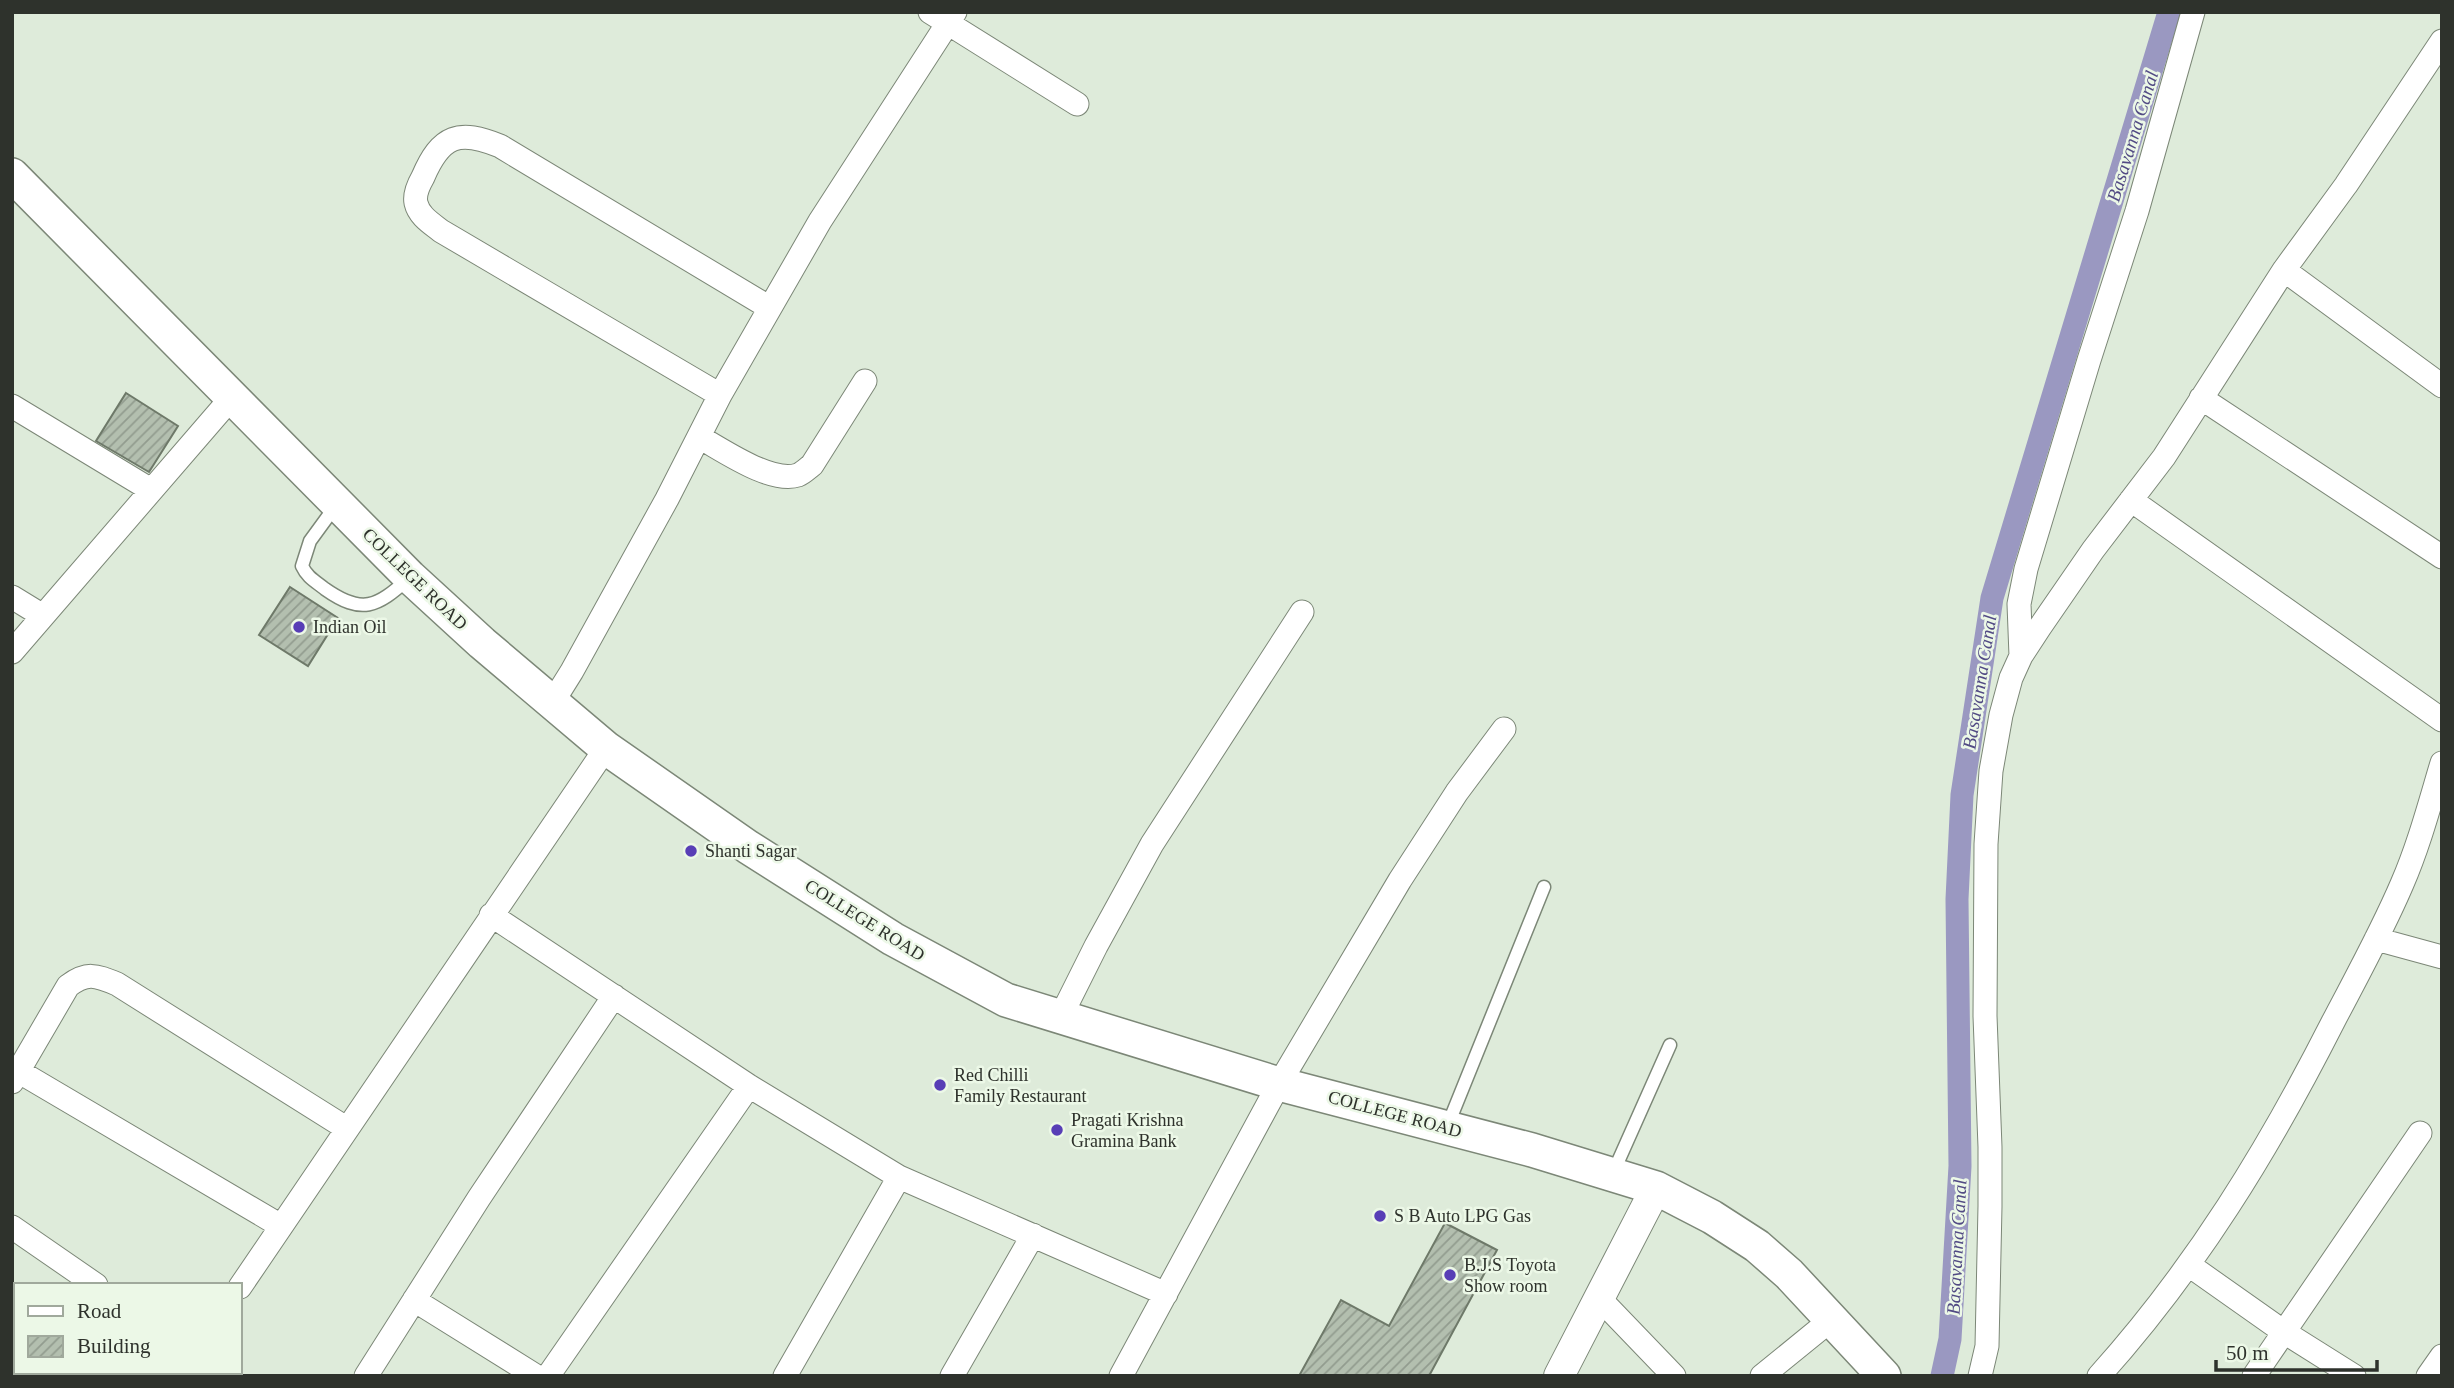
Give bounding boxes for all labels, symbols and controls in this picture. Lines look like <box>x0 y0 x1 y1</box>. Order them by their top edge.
water label: Basavanna Canal <box>2103 68 2162 204</box>
street label: COLLEGE ROAD <box>359 524 471 634</box>
water label: Basavanna Canal <box>1959 613 2000 751</box>
place label: Indian Oil <box>313 617 387 637</box>
marker: Indian Oil <box>291 619 307 635</box>
place label: Shanti Sagar <box>705 841 797 861</box>
marker: Shanti Sagar <box>683 843 699 859</box>
street label: COLLEGE ROAD <box>801 875 929 965</box>
place label: Red Chilli Family Restaurant <box>954 1065 1086 1106</box>
marker: Red Chilli Family Restaurant <box>932 1077 948 1093</box>
street label: COLLEGE ROAD <box>1326 1087 1464 1141</box>
place label: Pragati Krishna Gramina Bank <box>1071 1110 1183 1151</box>
marker: Pragati Krishna Gramina Bank <box>1049 1122 1065 1138</box>
water label: Basavanna Canal <box>1942 1179 1971 1315</box>
place label: S B Auto LPG Gas <box>1394 1206 1531 1226</box>
marker: S B Auto LPG Gas <box>1372 1208 1388 1224</box>
place label: B.J.S Toyota Show room <box>1464 1255 1556 1296</box>
marker: B.J.S Toyota Show room <box>1442 1267 1458 1283</box>
legend <box>14 1283 242 1374</box>
text: Road <box>77 1299 122 1323</box>
scale bar <box>2216 1328 2377 1372</box>
text: Building <box>77 1334 151 1358</box>
text: 50 m <box>2226 1341 2269 1365</box>

